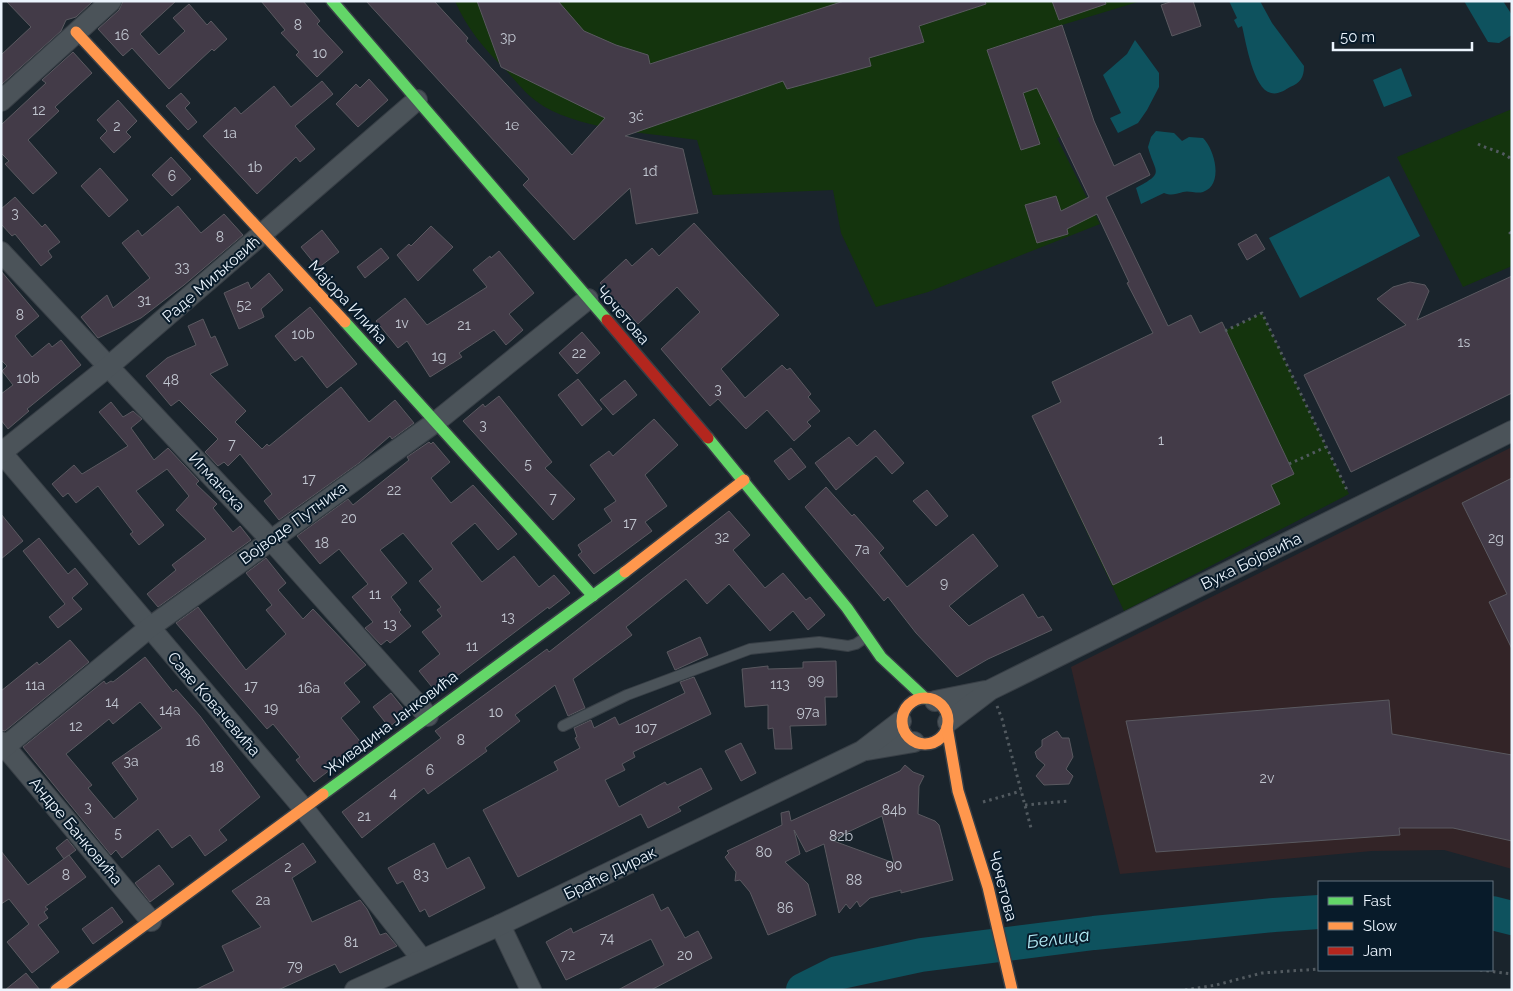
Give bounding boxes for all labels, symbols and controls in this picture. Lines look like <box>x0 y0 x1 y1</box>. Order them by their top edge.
house number: 8 <box>294 17 302 33</box>
scale bar <box>1333 20 1472 52</box>
house number: 16 <box>115 27 129 43</box>
text: 50 m <box>1340 28 1375 46</box>
house number: 3p <box>500 29 516 45</box>
house number: 10 <box>313 45 327 61</box>
house number: 12 <box>32 102 46 118</box>
house number: 3ć <box>628 108 644 124</box>
house number: 1e <box>505 117 519 133</box>
house number: 2 <box>113 118 121 134</box>
house number: 1a <box>223 125 237 141</box>
house number: 1b <box>248 159 263 175</box>
house number: 1đ <box>643 163 658 179</box>
house number: 6 <box>168 168 176 184</box>
house number: 3 <box>11 205 19 221</box>
house number: 8 <box>216 229 224 245</box>
street label: Раде Миљковић <box>159 232 263 326</box>
street label: Мајора Илића <box>304 256 392 348</box>
house number: 33 <box>175 259 189 275</box>
street label: Чочетова <box>592 282 654 348</box>
house number: 31 <box>137 292 151 308</box>
house number: 52 <box>237 297 251 313</box>
house number: 8 <box>16 307 24 323</box>
house number: 1v <box>395 315 409 331</box>
house number: 21 <box>457 317 471 333</box>
house number: 10b <box>291 326 315 342</box>
house number: 1s <box>1458 334 1471 350</box>
house number: 22 <box>572 345 586 361</box>
house number: 1g <box>432 348 446 364</box>
house number: 10b <box>16 370 40 386</box>
house number: 48 <box>163 372 179 388</box>
house number: 3 <box>714 381 722 397</box>
house number: 3 <box>479 417 487 433</box>
house number: 1 <box>1158 432 1164 448</box>
house number: 7 <box>228 436 236 452</box>
street label: Игманска <box>185 449 249 515</box>
house number: 5 <box>524 456 532 472</box>
house number: 17 <box>302 471 316 487</box>
street label: Војводе Путника <box>236 478 350 568</box>
house number: 22 <box>387 482 401 498</box>
house number: 7 <box>549 490 557 506</box>
house number: 20 <box>341 510 357 526</box>
house number: 17 <box>623 515 637 531</box>
street label: Вука Бојовића <box>1198 528 1304 594</box>
house number: 32 <box>715 529 729 545</box>
house number: 2g <box>1488 530 1504 546</box>
house number: 18 <box>315 535 329 551</box>
house number: 7a <box>854 541 870 557</box>
house number: 9 <box>940 575 948 591</box>
house number: 11 <box>369 586 381 602</box>
house number: 13 <box>501 609 515 625</box>
house number: 13 <box>383 616 397 632</box>
house number: 11 <box>466 638 478 654</box>
street label: Саве Ковачевића <box>164 648 264 760</box>
street label: Живадина Јанковића <box>321 667 461 779</box>
house number: 99 <box>808 672 824 688</box>
house number: 113 <box>770 676 790 692</box>
house number: 11a <box>25 677 45 693</box>
house number: 17 <box>244 678 258 694</box>
house number: 16a <box>298 680 320 696</box>
house number: 14 <box>105 694 119 710</box>
house number: 19 <box>264 700 278 716</box>
house number: 14a <box>159 702 181 718</box>
house number: 10 <box>489 704 503 720</box>
house number: 97a <box>796 704 820 720</box>
house number: 12 <box>69 718 83 734</box>
house number: 107 <box>635 720 657 736</box>
house number: 8 <box>457 732 465 748</box>
house number: 16 <box>186 733 200 749</box>
house number: 3a <box>123 753 139 769</box>
house number: 18 <box>210 759 224 775</box>
house number: 6 <box>426 762 434 778</box>
house number: 2v <box>1260 770 1275 786</box>
street label: Андре Банковића <box>25 773 127 889</box>
house number: 4 <box>389 785 397 801</box>
house number: 3 <box>84 799 92 815</box>
house number: 84b <box>882 802 907 818</box>
house number: 21 <box>357 808 371 824</box>
house number: 5 <box>114 825 122 841</box>
house number: 82b <box>829 828 853 844</box>
street label: Браће Дирак <box>561 842 659 904</box>
house number: 80 <box>756 844 772 860</box>
street label: Чочетова <box>985 849 1021 923</box>
house number: 90 <box>886 857 902 873</box>
house number: 2 <box>284 859 292 875</box>
house number: 8 <box>62 867 70 883</box>
house number: 83 <box>413 867 429 883</box>
house number: 88 <box>846 872 862 888</box>
legend <box>1318 881 1493 971</box>
house number: 2a <box>256 892 270 908</box>
text: Fast <box>1363 892 1391 910</box>
house number: 86 <box>777 900 793 916</box>
text: Slow <box>1363 917 1397 935</box>
water label: Белица <box>1025 924 1091 952</box>
house number: 74 <box>600 930 615 946</box>
house number: 81 <box>344 934 358 950</box>
text: Jam <box>1363 942 1392 960</box>
house number: 72 <box>561 947 575 963</box>
house number: 20 <box>677 947 693 963</box>
house number: 79 <box>287 958 303 974</box>

